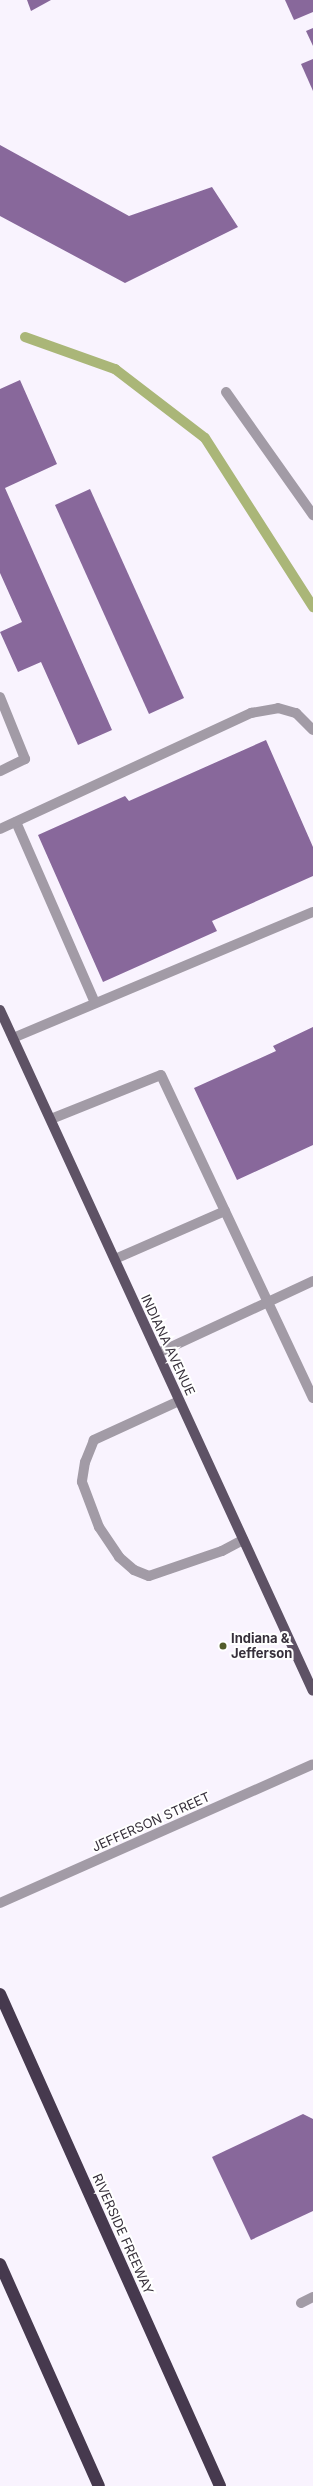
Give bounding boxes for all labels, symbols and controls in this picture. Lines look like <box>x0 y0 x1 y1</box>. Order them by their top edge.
street label: INDIANA AVENUE <box>138 1292 198 1398</box>
place label: Indiana & Jefferson <box>231 1631 292 1662</box>
marker: Indiana & Jefferson <box>218 1641 228 1651</box>
street label: JEFFERSON STREET <box>90 1789 212 1855</box>
street label: RIVERSIDE FREEWAY <box>89 2171 157 2297</box>

